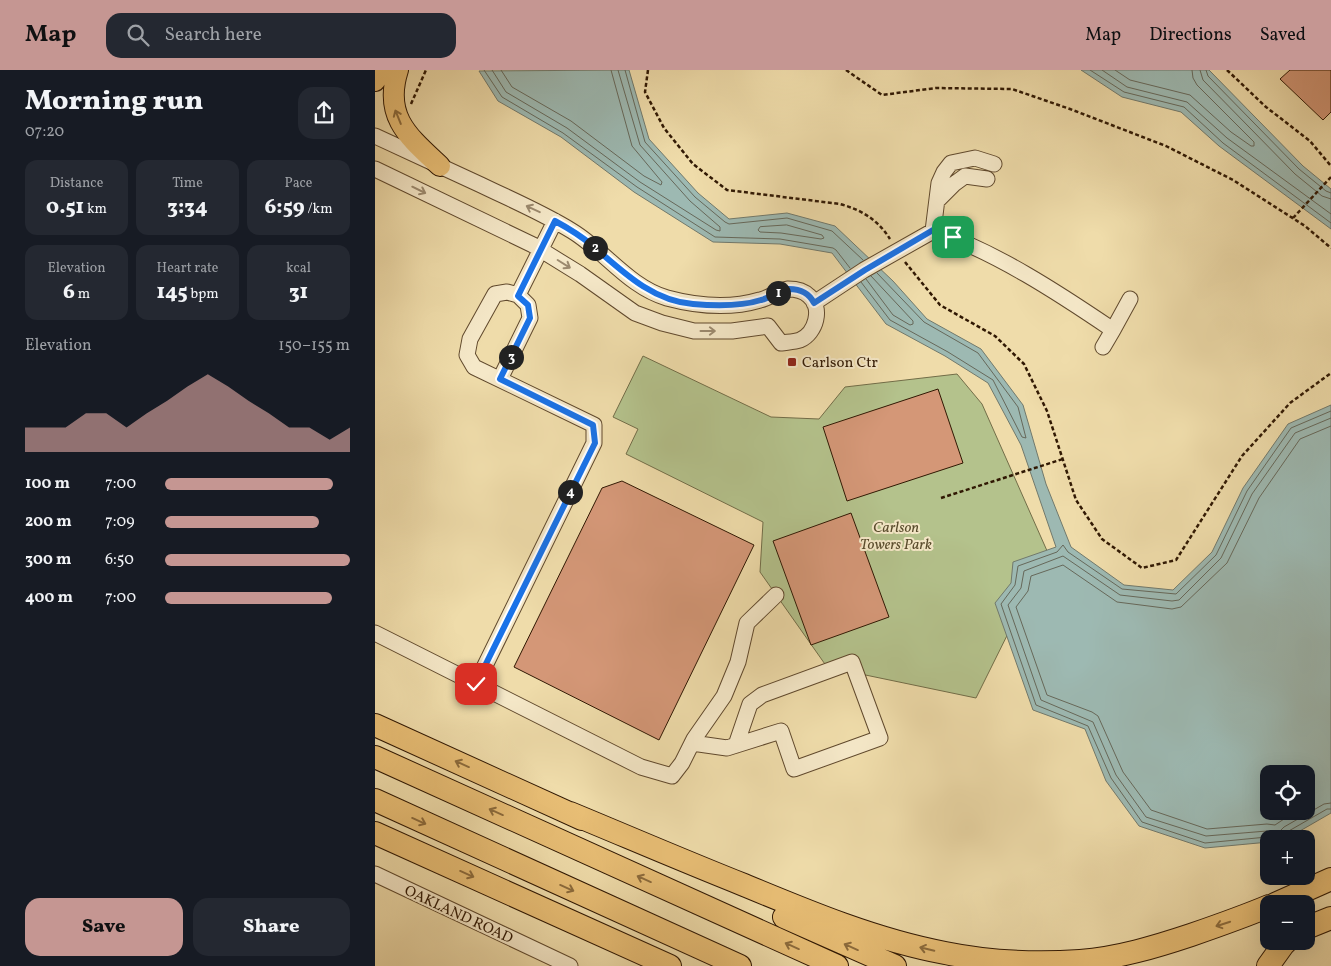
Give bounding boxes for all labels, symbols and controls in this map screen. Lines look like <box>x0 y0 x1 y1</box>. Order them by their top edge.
search box <box>106 13 456 58</box>
text: Map <box>25 18 76 52</box>
icon: search <box>124 21 152 49</box>
text: Search here <box>164 22 262 48</box>
text: Map <box>1085 23 1121 48</box>
text: Directions <box>1149 23 1232 48</box>
text: Saved <box>1260 23 1306 48</box>
text: Morning run <box>25 82 203 121</box>
button: share <box>298 87 350 139</box>
one-way arrow <box>393 110 402 125</box>
text: 07:20 <box>25 121 64 143</box>
text: Distance <box>50 174 103 193</box>
text: Time <box>172 174 203 193</box>
text: Pace <box>285 174 313 193</box>
one-way arrow <box>411 186 426 195</box>
text: 0.51 <box>46 193 84 222</box>
text: 3:34 <box>167 193 208 222</box>
text: 6:59 <box>264 193 305 222</box>
text: km <box>84 200 107 219</box>
text: /km <box>305 200 333 219</box>
one-way arrow <box>526 204 541 213</box>
pin <box>932 216 974 258</box>
icon: arrive <box>939 223 967 251</box>
pin: 2 <box>583 236 607 260</box>
text: 2 <box>592 239 599 258</box>
text: Elevation <box>47 259 106 278</box>
text: Heart rate <box>157 259 218 278</box>
text: kcal <box>286 259 311 278</box>
one-way arrow <box>556 259 570 269</box>
text: 6 <box>63 278 75 307</box>
text: 145 <box>156 278 188 307</box>
text: 31 <box>289 278 308 307</box>
pin: 1 <box>765 280 791 306</box>
text: 1 <box>776 284 781 303</box>
text: m <box>75 285 90 304</box>
text: bpm <box>188 285 219 304</box>
one-way arrow <box>700 326 716 336</box>
text: Elevation <box>25 335 92 357</box>
text: 150–155 m <box>278 335 350 357</box>
pin: 3 <box>499 344 523 370</box>
text: 3 <box>508 348 515 367</box>
place label: Carlson Ctr <box>802 353 878 374</box>
marker: Carlson Ctr <box>786 356 798 368</box>
text: 100 m <box>25 473 70 495</box>
text: 7:00 <box>105 473 136 495</box>
pin: 4 <box>557 480 583 504</box>
text: 4 <box>566 483 575 502</box>
text: 200 m <box>25 511 72 533</box>
text: 7:09 <box>105 511 135 533</box>
park label: Carlson Towers Park <box>860 518 932 556</box>
text: 300 m <box>25 549 71 571</box>
text: 6:50 <box>105 549 134 571</box>
text: 400 m <box>25 587 73 609</box>
text: 7:00 <box>105 587 136 609</box>
pin <box>455 663 497 705</box>
icon: check <box>462 670 490 698</box>
one-way arrow <box>455 758 470 768</box>
map controls <box>1260 765 1315 950</box>
button: locate <box>1260 765 1315 820</box>
one-way arrow <box>489 807 504 816</box>
one-way arrow <box>411 816 426 826</box>
button: + <box>1260 830 1315 885</box>
one-way arrow <box>459 870 474 879</box>
one-way arrow <box>637 874 652 883</box>
street label: OAKLAND ROAD <box>401 881 516 950</box>
one-way arrow <box>559 883 574 893</box>
button: − <box>1260 895 1315 950</box>
button: Save <box>25 898 183 956</box>
button: Share <box>193 898 350 956</box>
one-way arrow <box>1216 920 1232 929</box>
one-way arrow <box>785 941 800 950</box>
one-way arrow <box>844 941 859 951</box>
one-way arrow <box>919 944 935 953</box>

